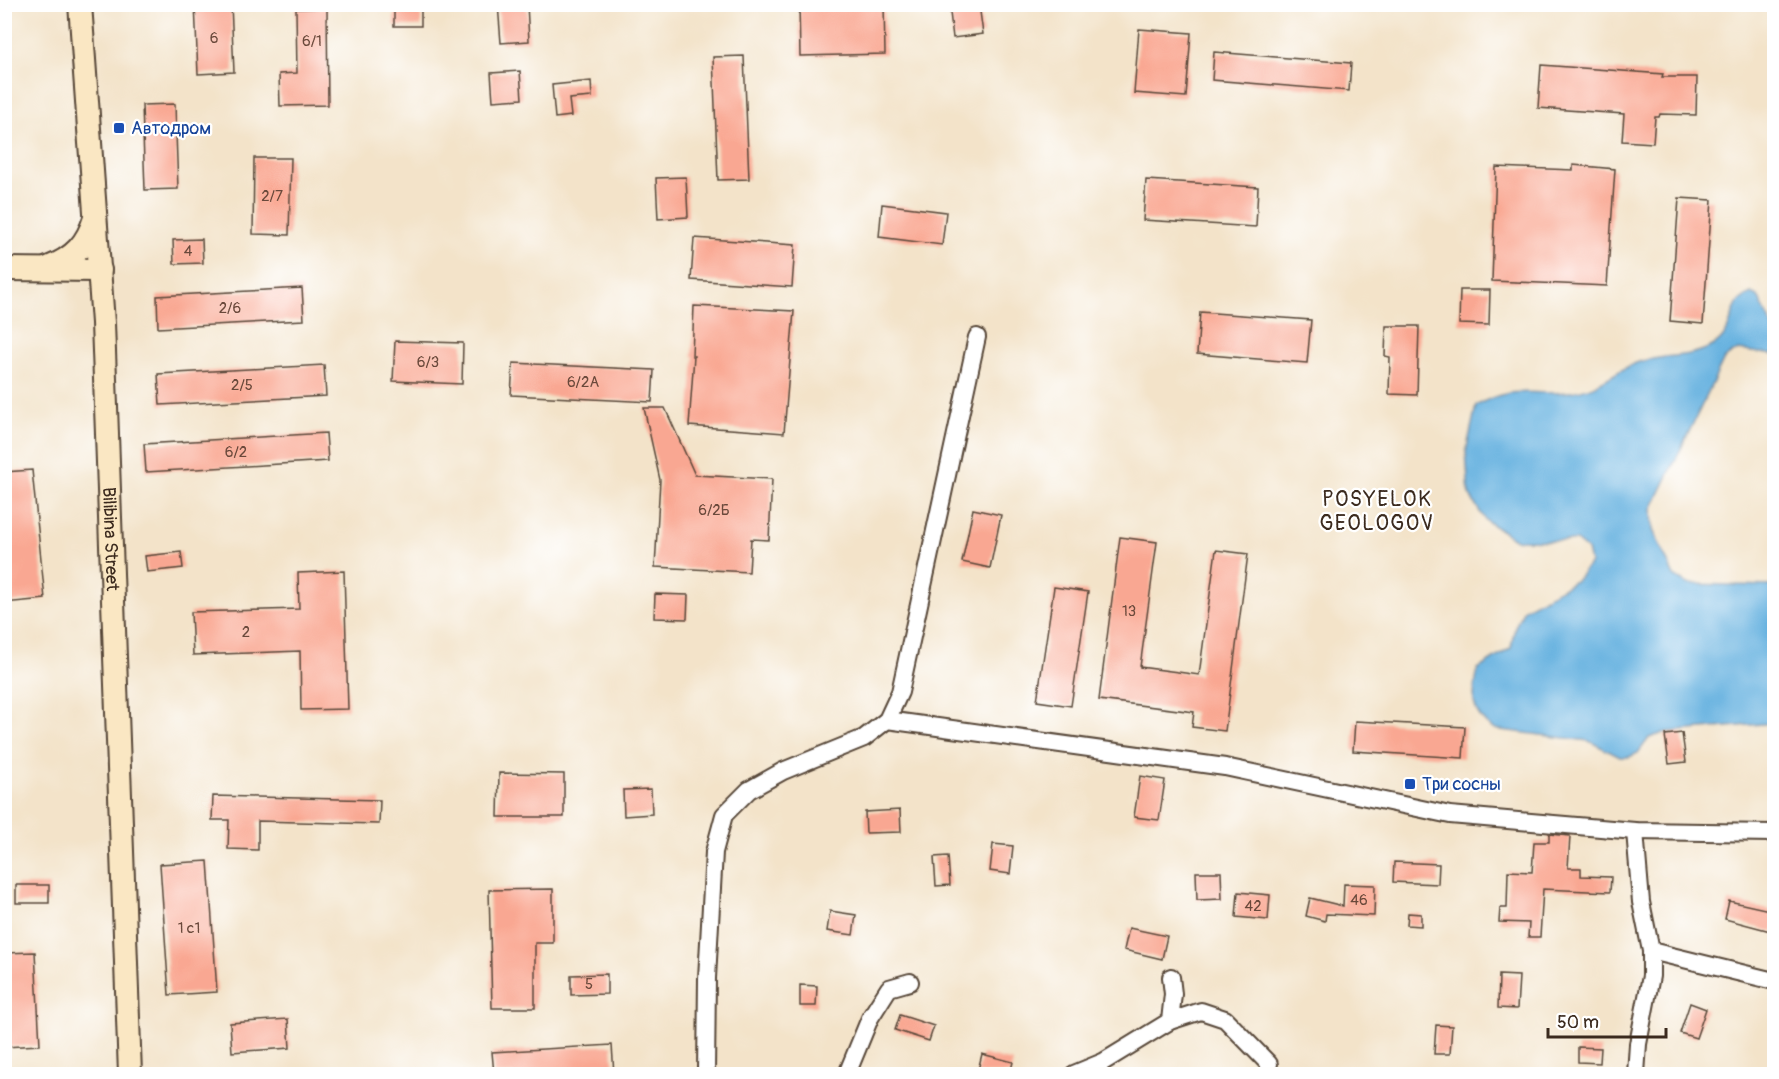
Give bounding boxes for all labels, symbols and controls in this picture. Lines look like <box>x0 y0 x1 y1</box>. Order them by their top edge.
house number: 6 <box>210 29 218 48</box>
house number: 6/1 <box>302 32 322 51</box>
place label: Автодром <box>131 117 211 140</box>
marker: Автодром <box>112 121 126 135</box>
house number: 2/7 <box>261 187 283 206</box>
house number: 4 <box>184 242 193 261</box>
house number: 2/6 <box>219 299 241 318</box>
house number: 6/3 <box>417 353 439 372</box>
house number: 6/2А <box>567 373 599 392</box>
house number: 2/5 <box>231 376 253 395</box>
house number: 6/2 <box>225 443 247 462</box>
district label: POSYELOK GEOLOGOV <box>1319 486 1435 537</box>
street label: Bilibina Street <box>97 487 124 592</box>
house number: 6/2Б <box>698 501 730 520</box>
house number: 13 <box>1122 602 1136 621</box>
house number: 2 <box>242 623 250 642</box>
place label: Три сосны <box>1422 773 1501 796</box>
marker: Три сосны <box>1403 777 1417 791</box>
house number: 46 <box>1350 891 1368 910</box>
house number: 42 <box>1244 897 1262 916</box>
house number: 1 с1 <box>178 919 200 938</box>
house number: 5 <box>585 975 593 994</box>
scale bar <box>1548 1001 1666 1039</box>
text: 50 m <box>1557 1011 1599 1034</box>

